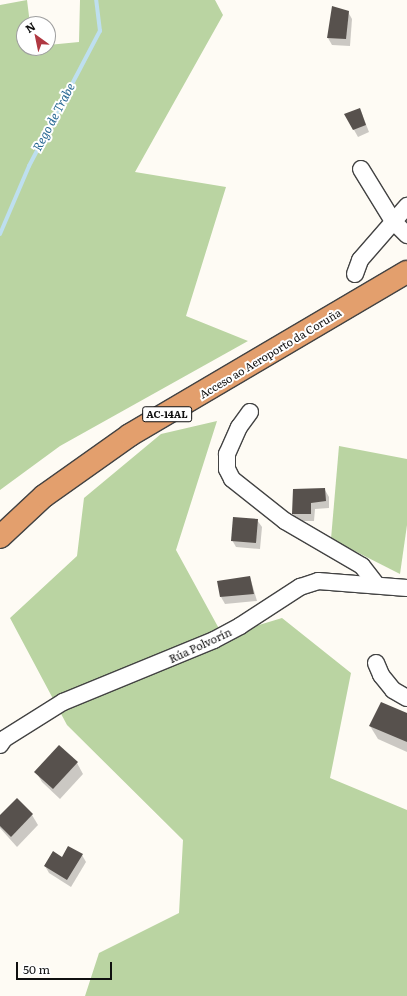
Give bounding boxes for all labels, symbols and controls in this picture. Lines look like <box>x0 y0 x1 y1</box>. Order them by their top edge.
north arrow <box>16 16 56 56</box>
text: N <box>22 18 38 36</box>
water label: Rego de Trabe <box>30 81 78 153</box>
street label: Acceso ao Aeroporto da Coruña <box>197 305 343 401</box>
road number: AC-14AL <box>142 406 192 422</box>
street label: Rúa Polvorín <box>167 625 233 665</box>
scale bar <box>18 954 114 980</box>
text: 50 m <box>23 960 50 978</box>

